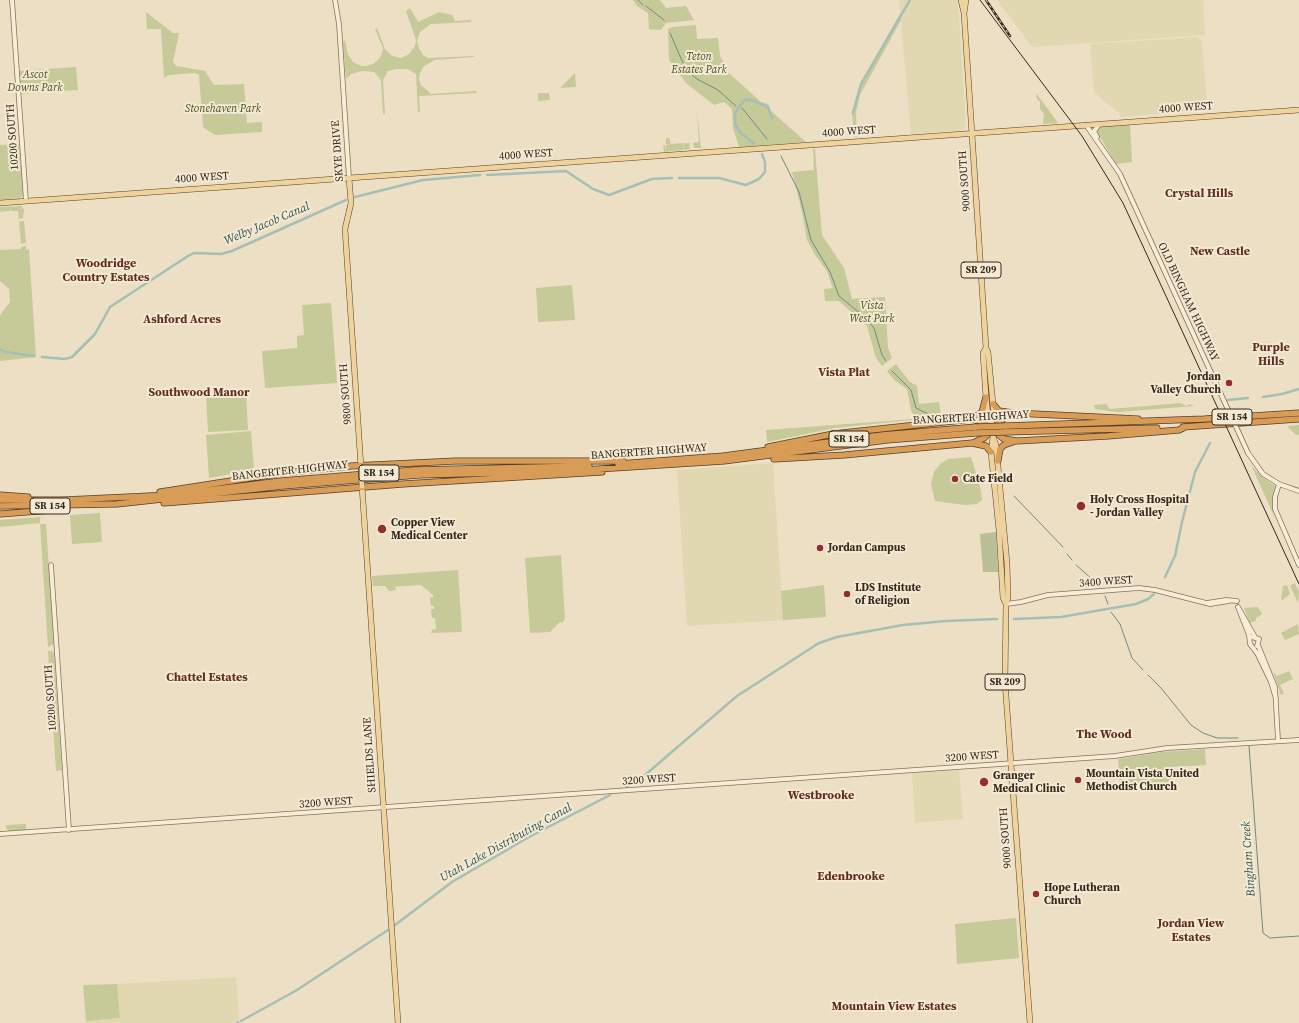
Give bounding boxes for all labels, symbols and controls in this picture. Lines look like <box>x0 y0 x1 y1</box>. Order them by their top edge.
park label: Teton Estates Park <box>671 50 727 76</box>
park label: Ascot Downs Park <box>8 68 62 94</box>
street label: 4000 WEST <box>1159 100 1213 116</box>
park label: Stonehaven Park <box>185 102 261 116</box>
street label: 10200 SOUTH <box>4 103 22 171</box>
street label: SKYE DRIVE <box>329 120 347 182</box>
street label: 4000 WEST <box>822 124 876 140</box>
street label: 4000 WEST <box>499 147 553 163</box>
street label: 9000 SOUTH <box>956 150 974 212</box>
street label: 4000 WEST <box>175 170 229 186</box>
district label: Crystal Hills <box>1165 187 1233 201</box>
water label: Welby Jacob Canal <box>222 199 312 249</box>
street label: OLD BINGHAM HIGHWAY <box>1155 240 1221 364</box>
district label: New Castle <box>1190 245 1250 259</box>
district label: Woodridge Country Estates <box>62 257 150 285</box>
road number: SR 209 <box>961 262 1001 278</box>
park label: Vista West Park <box>850 299 894 325</box>
district label: Ashford Acres <box>143 313 221 327</box>
district label: Purple Hills <box>1252 341 1290 369</box>
street label: 9800 SOUTH <box>337 363 355 425</box>
district label: Vista Plat <box>818 366 870 380</box>
place label: Jordan Valley Church <box>1150 370 1221 396</box>
marker: Jordan Valley Church <box>1224 378 1234 388</box>
district label: Southwood Manor <box>148 386 250 400</box>
street label: BANGERTER HIGHWAY <box>912 408 1030 428</box>
road number: SR 154 <box>1212 409 1252 425</box>
road number: SR 154 <box>829 431 869 447</box>
street label: BANGERTER HIGHWAY <box>590 441 708 463</box>
street label: BANGERTER HIGHWAY <box>231 458 349 484</box>
road number: SR 154 <box>359 465 399 481</box>
place label: Cate Field <box>963 472 1013 486</box>
marker: Cate Field <box>950 474 960 484</box>
place label: Holy Cross Hospital - Jordan Valley <box>1090 493 1189 519</box>
road number: SR 154 <box>30 498 70 514</box>
marker: Holy Cross Hospital - Jordan Valley <box>1075 500 1087 512</box>
place label: Copper View Medical Center <box>391 516 468 542</box>
marker: Copper View Medical Center <box>376 523 388 535</box>
place label: Jordan Campus <box>828 541 905 555</box>
marker: Jordan Campus <box>815 543 825 553</box>
street label: 3400 WEST <box>1079 574 1133 590</box>
place label: LDS Institute of Religion <box>855 581 921 607</box>
marker: LDS Institute of Religion <box>842 589 852 599</box>
street label: 10200 SOUTH <box>42 664 60 732</box>
district label: Chattel Estates <box>166 671 248 685</box>
road number: SR 209 <box>985 674 1025 690</box>
street label: SHIELDS LANE <box>361 717 379 793</box>
district label: The Wood <box>1076 728 1132 742</box>
street label: 3200 WEST <box>945 749 999 765</box>
place label: Mountain Vista United Methodist Church <box>1086 767 1199 793</box>
place label: Granger Medical Clinic <box>993 769 1065 795</box>
street label: 3200 WEST <box>622 772 676 788</box>
marker: Mountain Vista United Methodist Church <box>1073 775 1083 785</box>
marker: Granger Medical Clinic <box>978 776 990 788</box>
district label: Westbrooke <box>788 789 854 803</box>
street label: 3200 WEST <box>299 795 353 811</box>
water label: Utah Lake Distributing Canal <box>438 801 574 885</box>
street label: 9000 SOUTH <box>997 807 1015 869</box>
water label: Bingham Creek <box>1239 821 1259 897</box>
district label: Edenbrooke <box>817 870 885 884</box>
place label: Hope Lutheran Church <box>1044 881 1120 907</box>
marker: Hope Lutheran Church <box>1031 889 1041 899</box>
district label: Jordan View Estates <box>1158 917 1224 945</box>
district label: Mountain View Estates <box>832 1000 956 1014</box>

